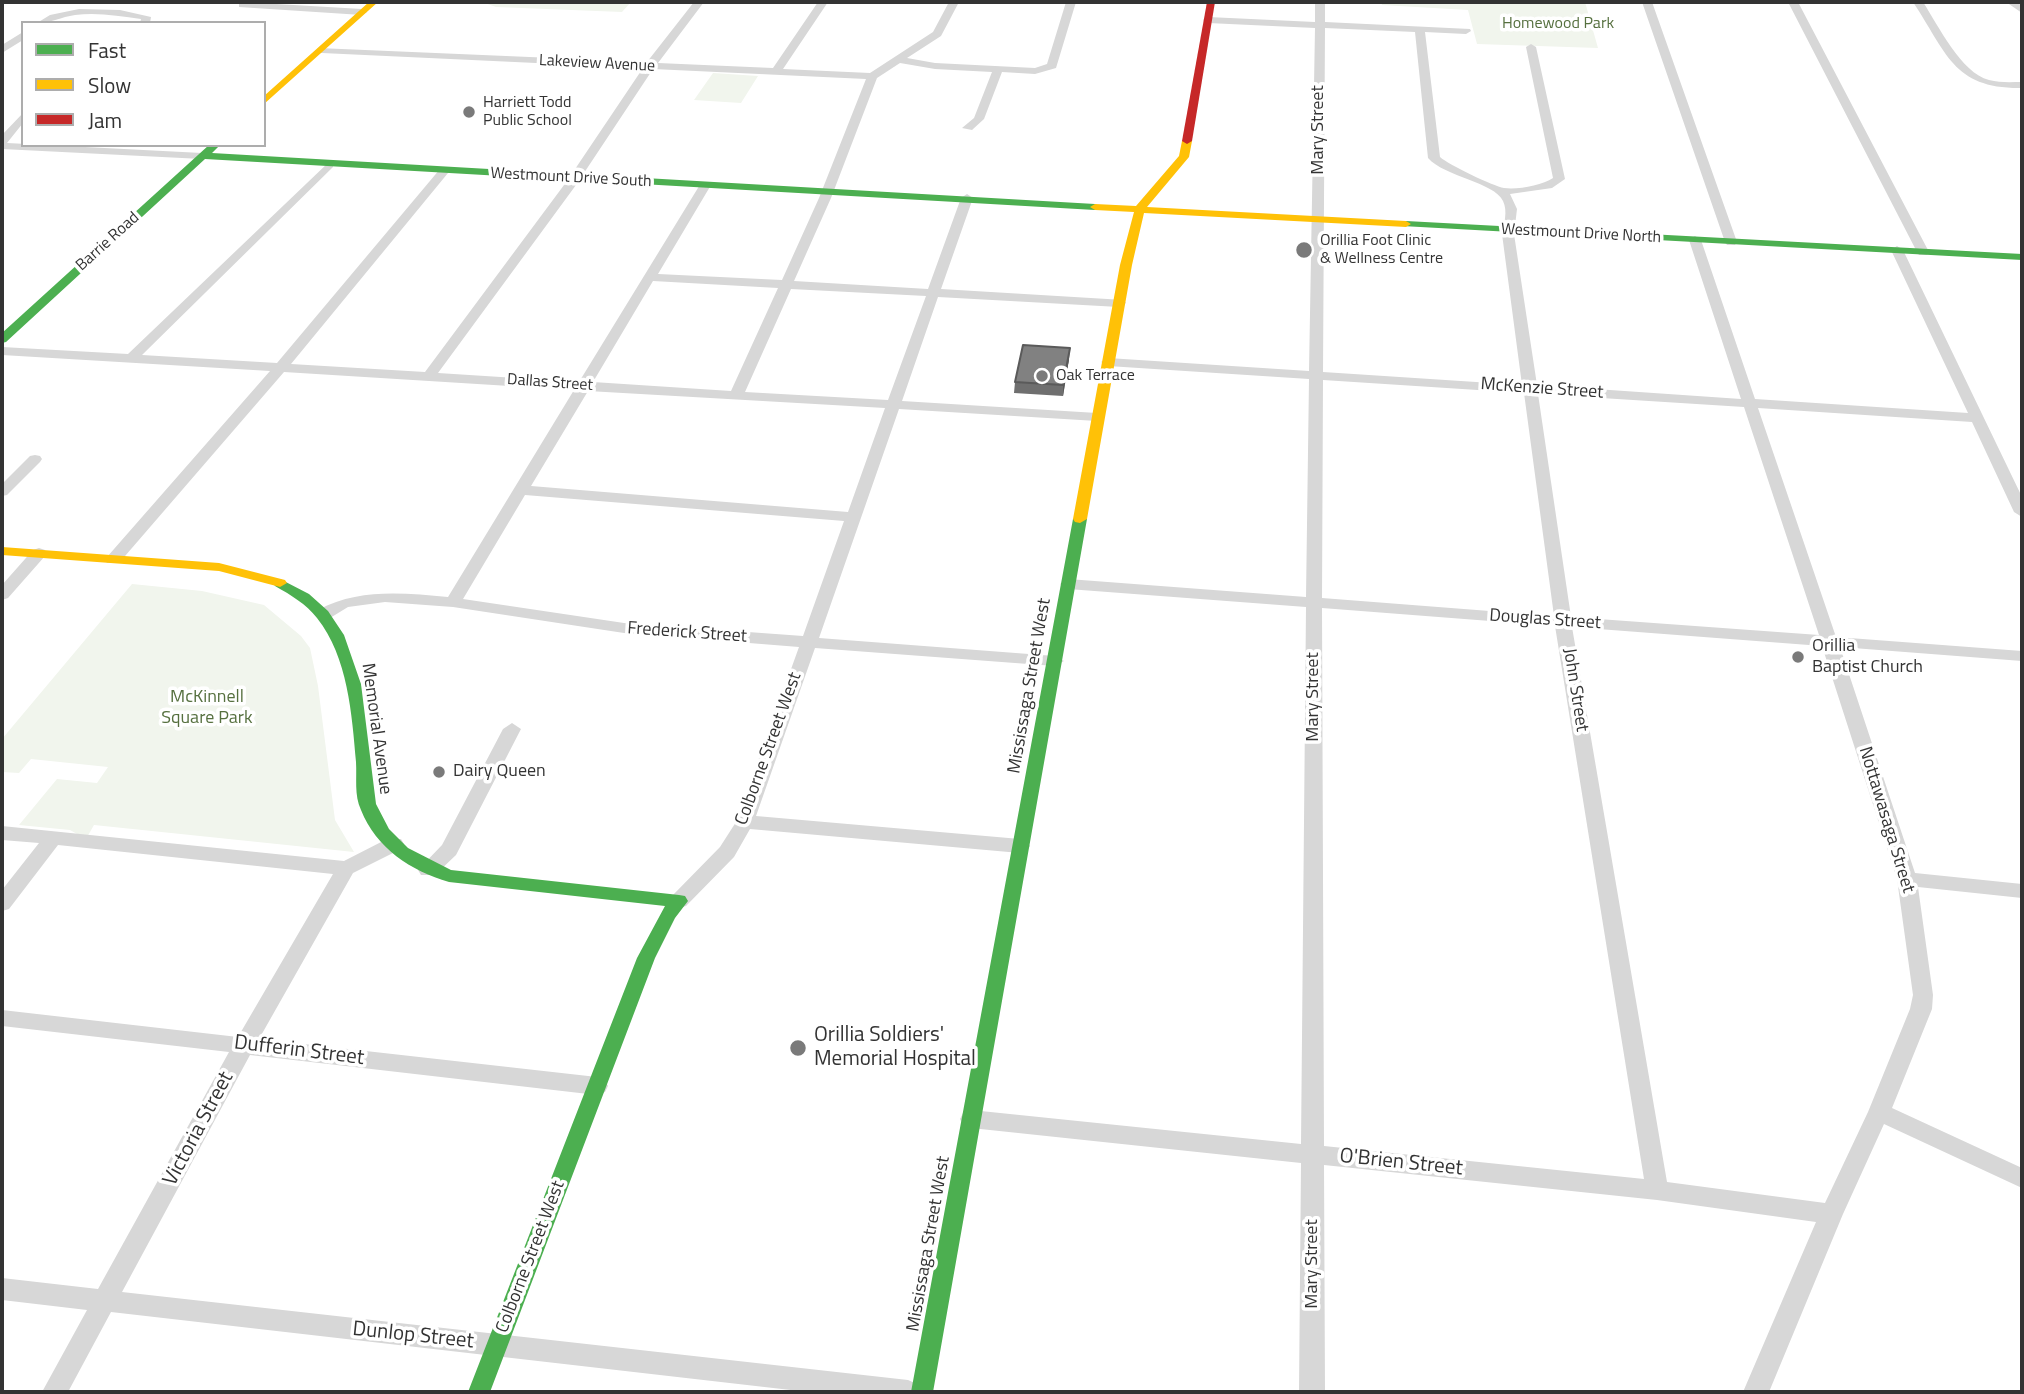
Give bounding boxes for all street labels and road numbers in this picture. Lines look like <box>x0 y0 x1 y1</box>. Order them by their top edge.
street label: Lakeview Avenue <box>539 51 655 77</box>
street label: Mary Street <box>1308 85 1330 175</box>
street label: Westmount Drive South <box>490 164 652 192</box>
street label: Barrie Road <box>72 209 144 275</box>
street label: Westmount Drive North <box>1500 220 1662 248</box>
street label: Dallas Street <box>506 370 594 396</box>
street label: McKenzie Street <box>1480 374 1604 404</box>
street label: Mississaga Street West <box>1004 597 1056 775</box>
street label: Douglas Street <box>1488 605 1602 635</box>
street label: Frederick Street <box>626 618 748 648</box>
street label: John Street <box>1558 647 1592 733</box>
street label: Mary Street <box>1303 652 1325 742</box>
street label: Memorial Avenue <box>356 662 396 796</box>
street label: Colborne Street West <box>731 670 807 828</box>
street label: Nottawasaga Street <box>1853 744 1919 896</box>
street label: Dufferin Street <box>232 1031 366 1071</box>
street label: Victoria Street <box>158 1068 240 1190</box>
street label: O'Brien Street <box>1338 1144 1464 1182</box>
street label: Mississaga Street West <box>903 1155 955 1333</box>
street label: Colborne Street West <box>492 1178 570 1336</box>
street label: Mary Street <box>1302 1219 1324 1309</box>
street label: Dunlop Street <box>351 1317 475 1355</box>

